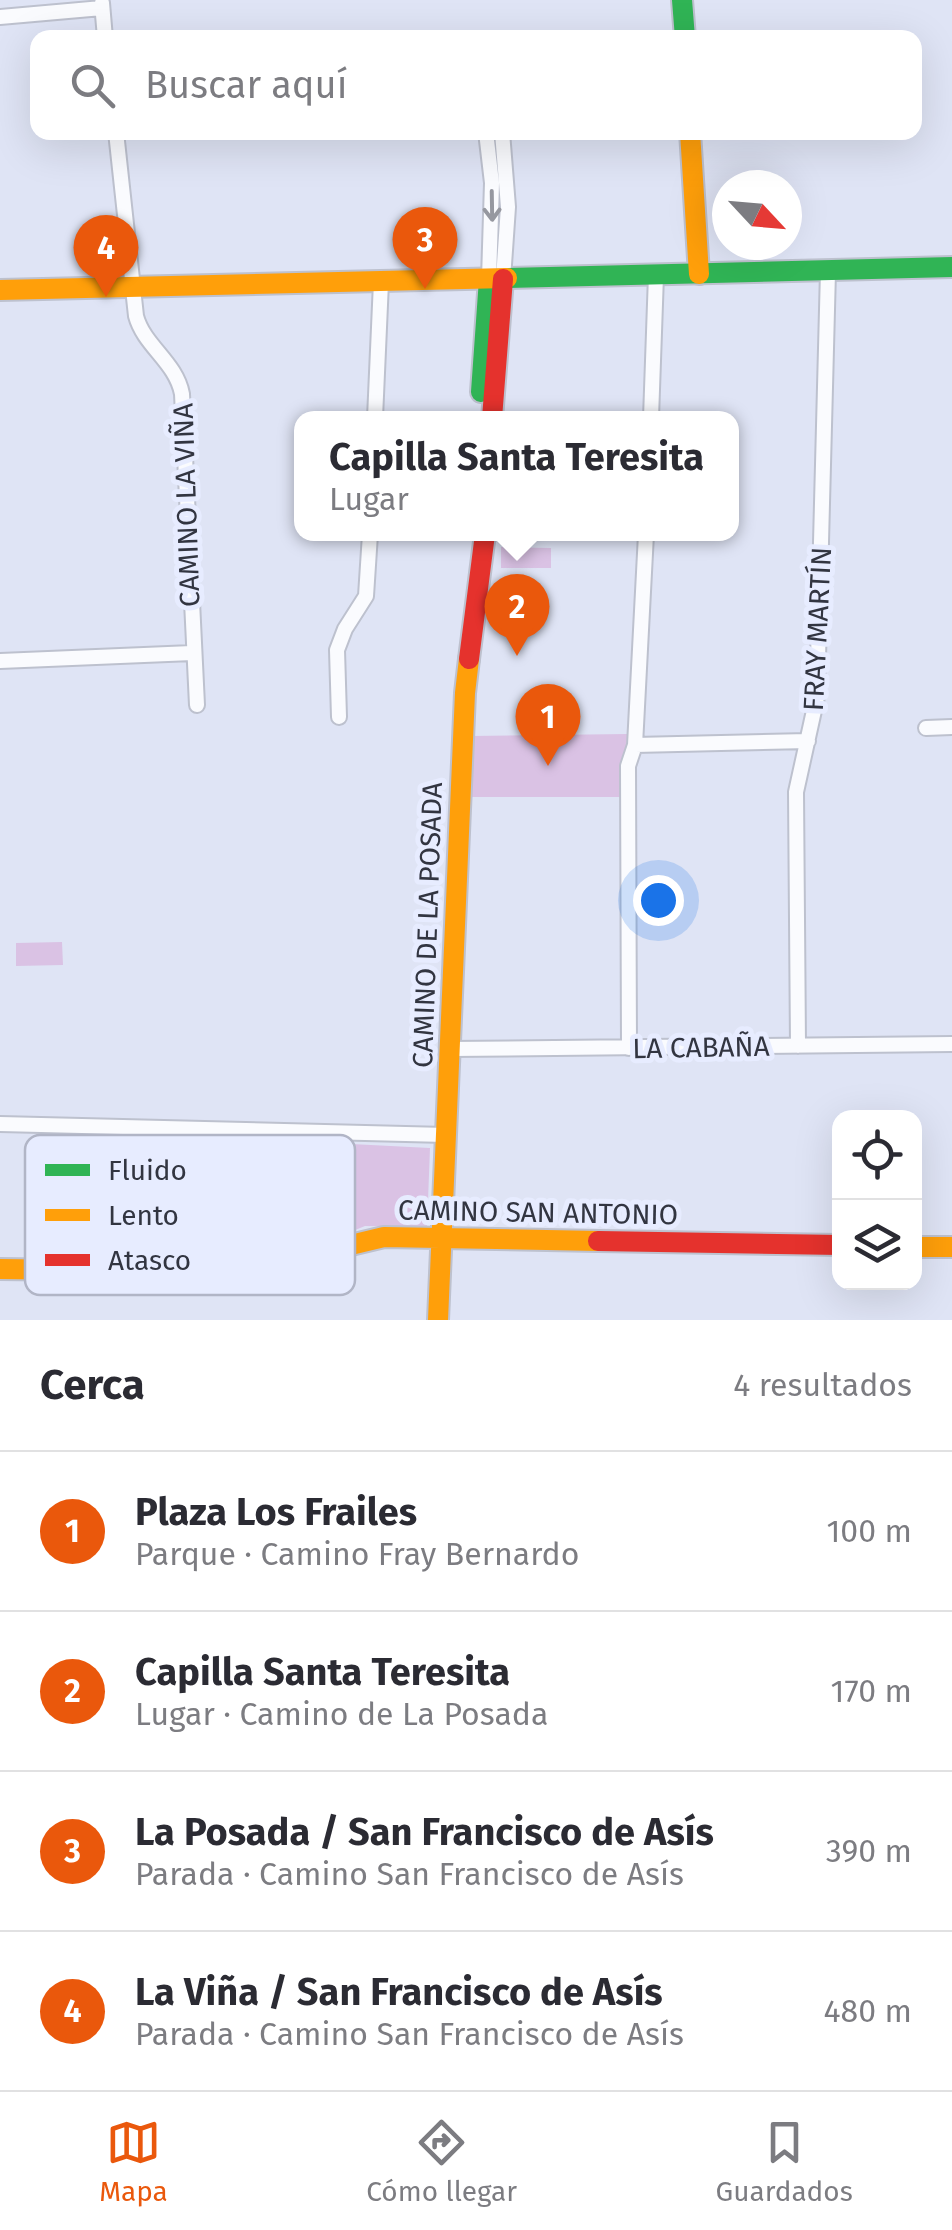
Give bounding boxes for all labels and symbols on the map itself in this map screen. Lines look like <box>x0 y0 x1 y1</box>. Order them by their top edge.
north arrow <box>712 170 802 260</box>
one-way arrow <box>482 188 502 221</box>
pin: 3 <box>392 206 458 289</box>
pin: 4 <box>74 214 138 297</box>
street label: CAMINO LA VIÑA <box>166 402 207 608</box>
street label: FRAY MARTÍN <box>797 546 838 712</box>
pin: 2 <box>484 574 550 656</box>
pin: 1 <box>516 684 580 766</box>
street label: CAMINO DE LA POSADA <box>406 781 449 1069</box>
your location <box>633 875 684 926</box>
street label: LA CABAÑA <box>632 1030 770 1065</box>
legend <box>25 1135 355 1295</box>
text: Fluido <box>108 1154 187 1187</box>
street label: CAMINO SAN ANTONIO <box>398 1194 678 1231</box>
text: Lento <box>108 1199 179 1232</box>
text: Atasco <box>108 1244 191 1277</box>

